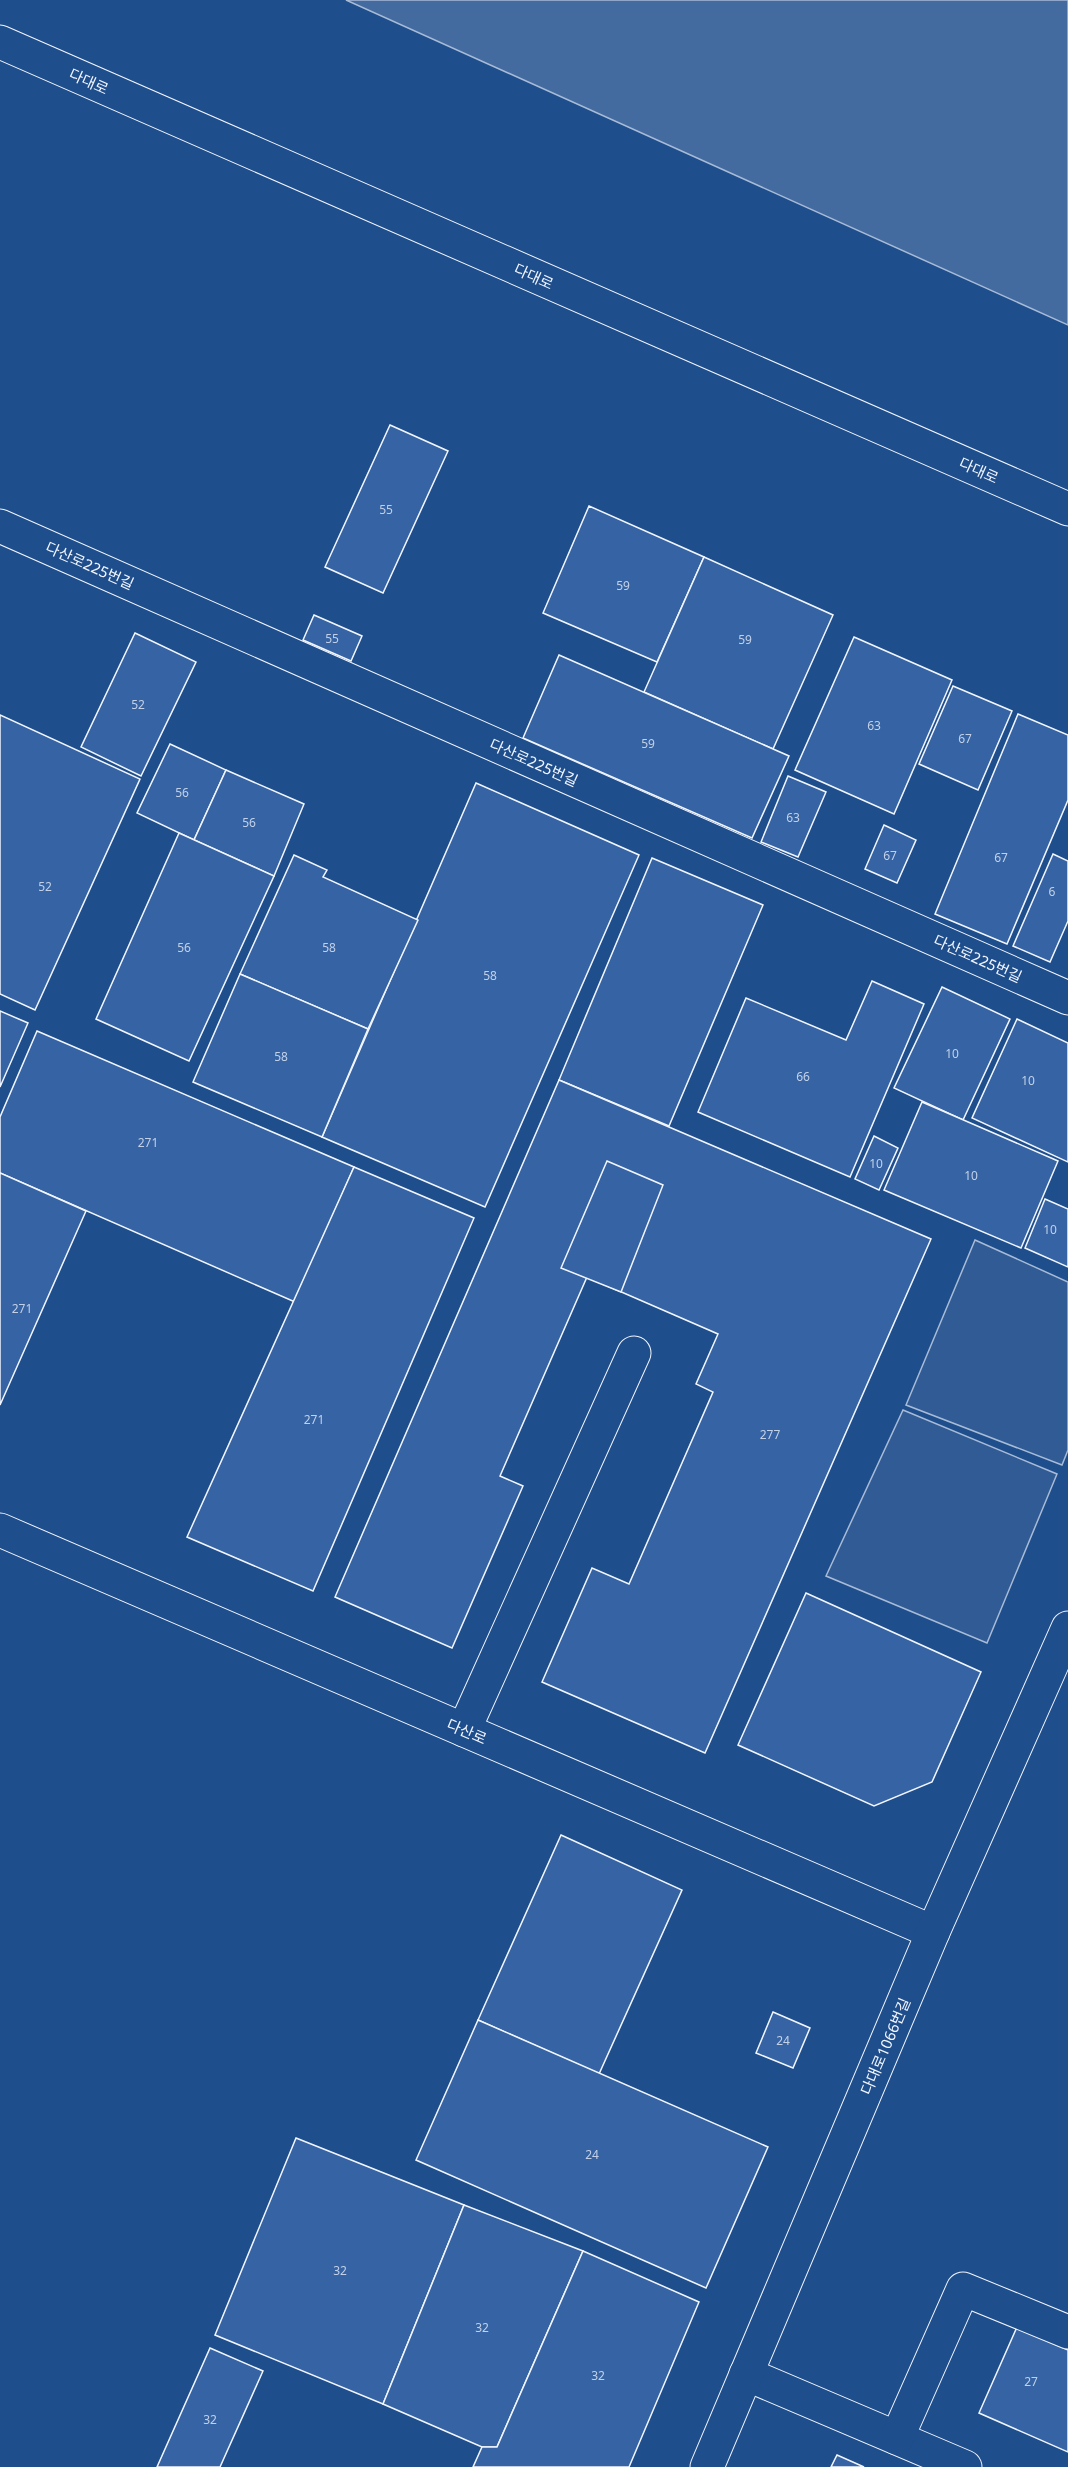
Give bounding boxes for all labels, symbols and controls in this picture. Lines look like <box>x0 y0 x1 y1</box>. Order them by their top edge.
street label: 다대로 <box>66 63 112 99</box>
street label: 다대로 <box>511 258 557 294</box>
street label: 다대로 <box>956 452 1002 488</box>
house number: 55 <box>379 501 393 518</box>
street label: 다산로225번길 <box>43 537 137 593</box>
house number: 59 <box>616 577 630 594</box>
house number: 55 <box>325 630 339 647</box>
house number: 59 <box>738 631 752 648</box>
house number: 52 <box>131 696 145 713</box>
house number: 63 <box>867 717 881 734</box>
house number: 67 <box>958 730 972 747</box>
street label: 다산로225번길 <box>487 734 581 790</box>
house number: 59 <box>641 735 655 752</box>
house number: 56 <box>175 784 189 801</box>
house number: 63 <box>786 809 800 826</box>
house number: 56 <box>242 814 256 831</box>
house number: 67 <box>883 847 897 864</box>
house number: 67 <box>994 849 1008 866</box>
house number: 52 <box>38 878 52 895</box>
house number: 6 <box>1049 883 1056 900</box>
street label: 다산로225번길 <box>931 930 1025 986</box>
house number: 56 <box>177 939 191 956</box>
house number: 58 <box>322 939 336 956</box>
house number: 58 <box>483 967 497 984</box>
house number: 10 <box>945 1045 959 1062</box>
house number: 58 <box>274 1048 288 1065</box>
house number: 66 <box>796 1068 810 1085</box>
house number: 10 <box>1021 1072 1035 1089</box>
house number: 271 <box>138 1134 158 1151</box>
house number: 10 <box>869 1155 883 1172</box>
house number: 10 <box>964 1167 978 1184</box>
house number: 10 <box>1043 1221 1057 1238</box>
house number: 271 <box>12 1300 32 1317</box>
house number: 271 <box>304 1411 324 1428</box>
house number: 277 <box>760 1426 780 1443</box>
street label: 다산로 <box>444 1714 490 1748</box>
street label: 다대로1066번길 <box>856 1995 914 2097</box>
house number: 24 <box>776 2032 790 2049</box>
house number: 24 <box>585 2146 599 2163</box>
house number: 32 <box>333 2262 347 2279</box>
house number: 32 <box>475 2319 489 2336</box>
house number: 32 <box>591 2367 605 2384</box>
house number: 27 <box>1024 2373 1038 2390</box>
house number: 32 <box>203 2411 217 2428</box>

